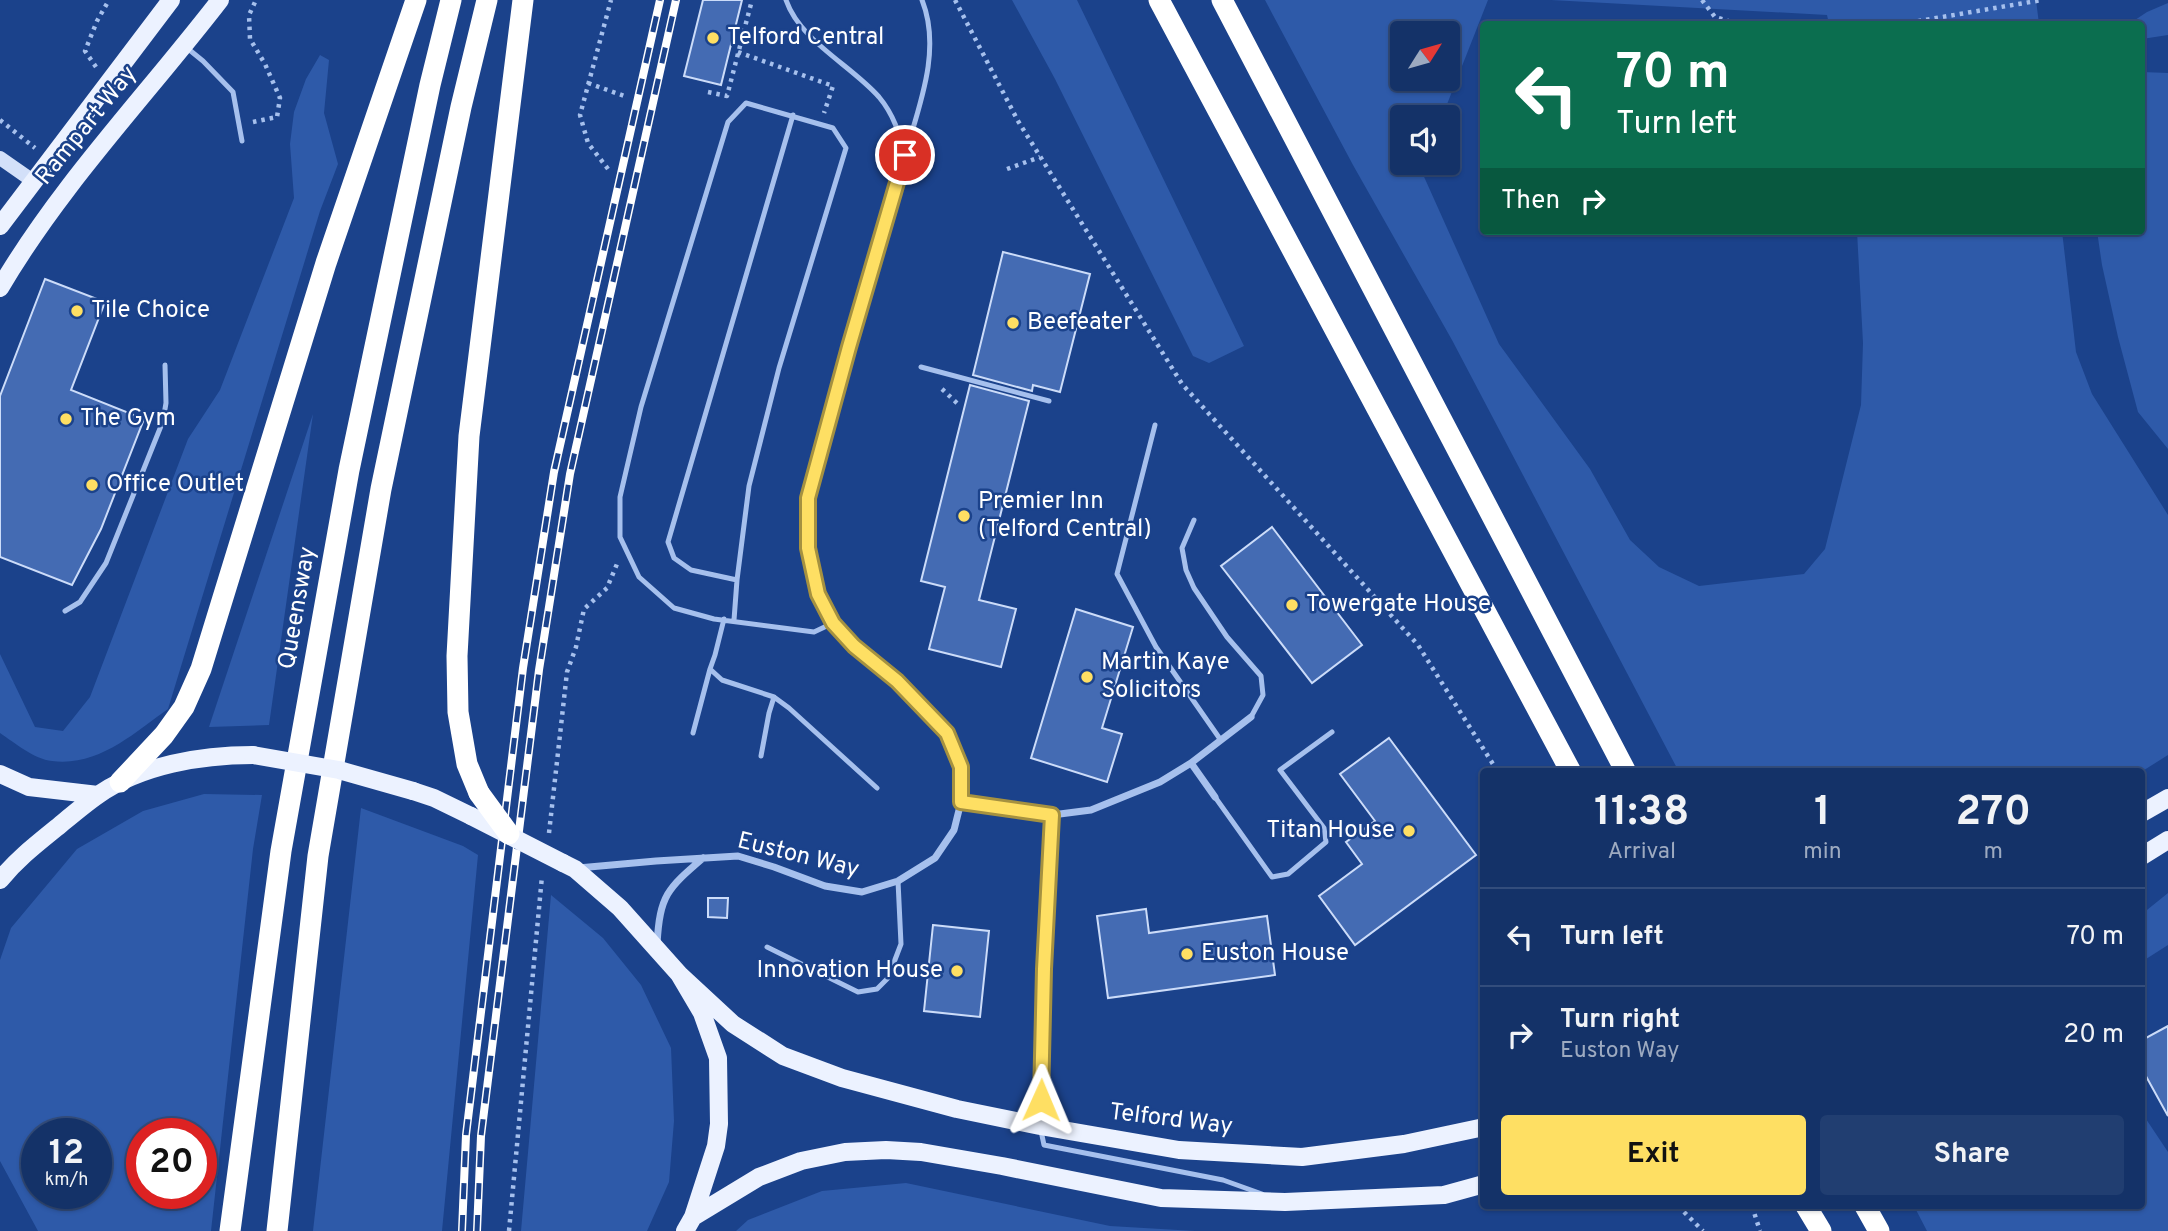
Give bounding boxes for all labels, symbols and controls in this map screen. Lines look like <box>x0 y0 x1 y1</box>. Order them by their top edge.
north arrow <box>1390 21 1460 91</box>
map controls <box>1390 21 1460 175</box>
place label: Telford Central <box>727 23 884 53</box>
marker: Telford Central <box>705 30 721 46</box>
text: 70 m <box>1616 44 1730 106</box>
icon: left <box>1501 49 1592 140</box>
street label: Rampart Way <box>30 60 144 192</box>
button: sound <box>1390 105 1460 175</box>
text: Turn left <box>1616 105 1737 145</box>
pin <box>875 125 935 185</box>
icon: arrive <box>886 136 924 174</box>
icon: right <box>1574 182 1612 220</box>
text: Then <box>1501 185 1560 218</box>
place label: Tile Choice <box>91 296 210 326</box>
marker: Tile Choice <box>69 303 85 319</box>
place label: Beefeater <box>1027 308 1133 338</box>
marker: Beefeater <box>1005 315 1021 331</box>
place label: The Gym <box>80 404 176 434</box>
marker: The Gym <box>58 411 74 427</box>
place label: Office Outlet <box>106 470 244 500</box>
marker: Office Outlet <box>84 477 100 493</box>
place label: Premier Inn (Telford Central) <box>978 487 1152 545</box>
marker: Premier Inn (Telford Central) <box>956 508 972 524</box>
street label: Queensway <box>272 544 324 672</box>
place label: Towergate House <box>1306 590 1491 620</box>
marker: Towergate House <box>1284 597 1300 613</box>
place label: Martin Kaye Solicitors <box>1101 648 1230 706</box>
marker: Martin Kaye Solicitors <box>1079 669 1095 685</box>
text: 11:38 <box>1594 787 1689 840</box>
text: 1 <box>1814 787 1831 840</box>
text: 270 <box>1956 787 2031 840</box>
place label: Titan House <box>1266 816 1395 846</box>
marker: Titan House <box>1401 823 1417 839</box>
street label: Euston Way <box>734 826 862 886</box>
text: Arrival <box>1607 838 1676 867</box>
text: min <box>1803 838 1842 867</box>
text: m <box>1984 838 2003 867</box>
icon: left <box>1501 918 1539 956</box>
text: Turn left <box>1560 921 1664 954</box>
text: 70 m <box>2066 921 2124 954</box>
place label: Euston House <box>1201 939 1349 969</box>
marker: Euston House <box>1179 946 1195 962</box>
place label: Innovation House <box>756 956 943 986</box>
marker: Innovation House <box>949 963 965 979</box>
text: Turn right <box>1560 1004 1680 1037</box>
icon: right <box>1501 1016 1539 1054</box>
text: 20 m <box>2063 1019 2124 1052</box>
text: Euston Way <box>1560 1037 1679 1066</box>
position arrow <box>1004 1063 1078 1137</box>
street label: Telford Way <box>1108 1098 1234 1142</box>
button: Exit <box>1501 1115 1806 1195</box>
button: Share <box>1820 1115 2124 1195</box>
speed limit sign: 20 <box>126 1118 217 1209</box>
text: 12 <box>49 1132 84 1176</box>
text: km/h <box>45 1169 88 1192</box>

